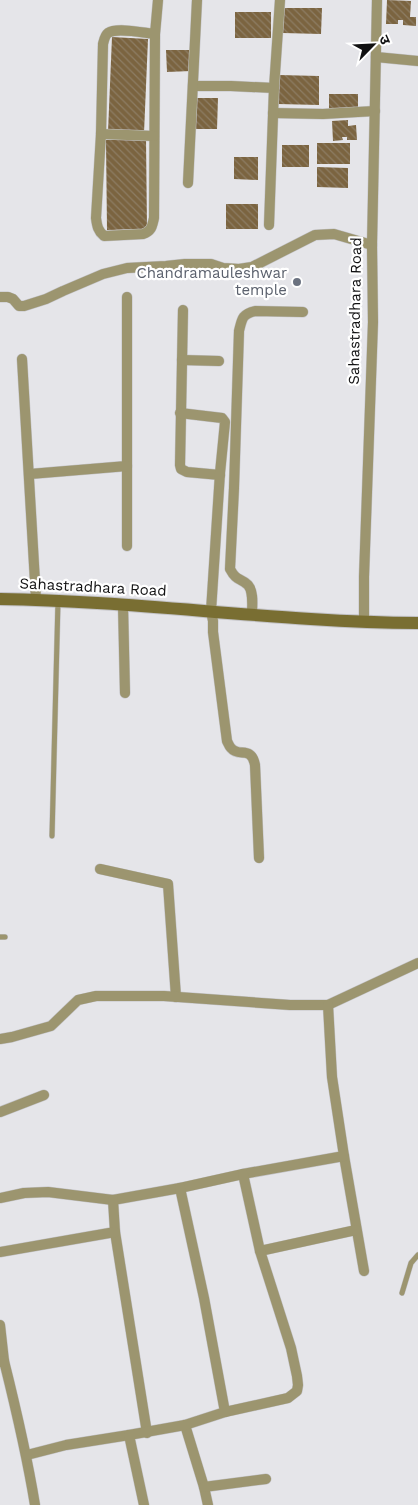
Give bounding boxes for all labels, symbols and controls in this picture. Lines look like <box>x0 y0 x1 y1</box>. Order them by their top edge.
north arrow <box>348 20 398 70</box>
text: उ <box>376 33 394 47</box>
street label: Sahastradhara Road <box>345 237 365 385</box>
place label: Chandramauleshwar temple <box>137 264 287 299</box>
marker: Chandramauleshwar temple <box>291 276 303 288</box>
street label: Sahastradhara Road <box>19 574 167 600</box>

